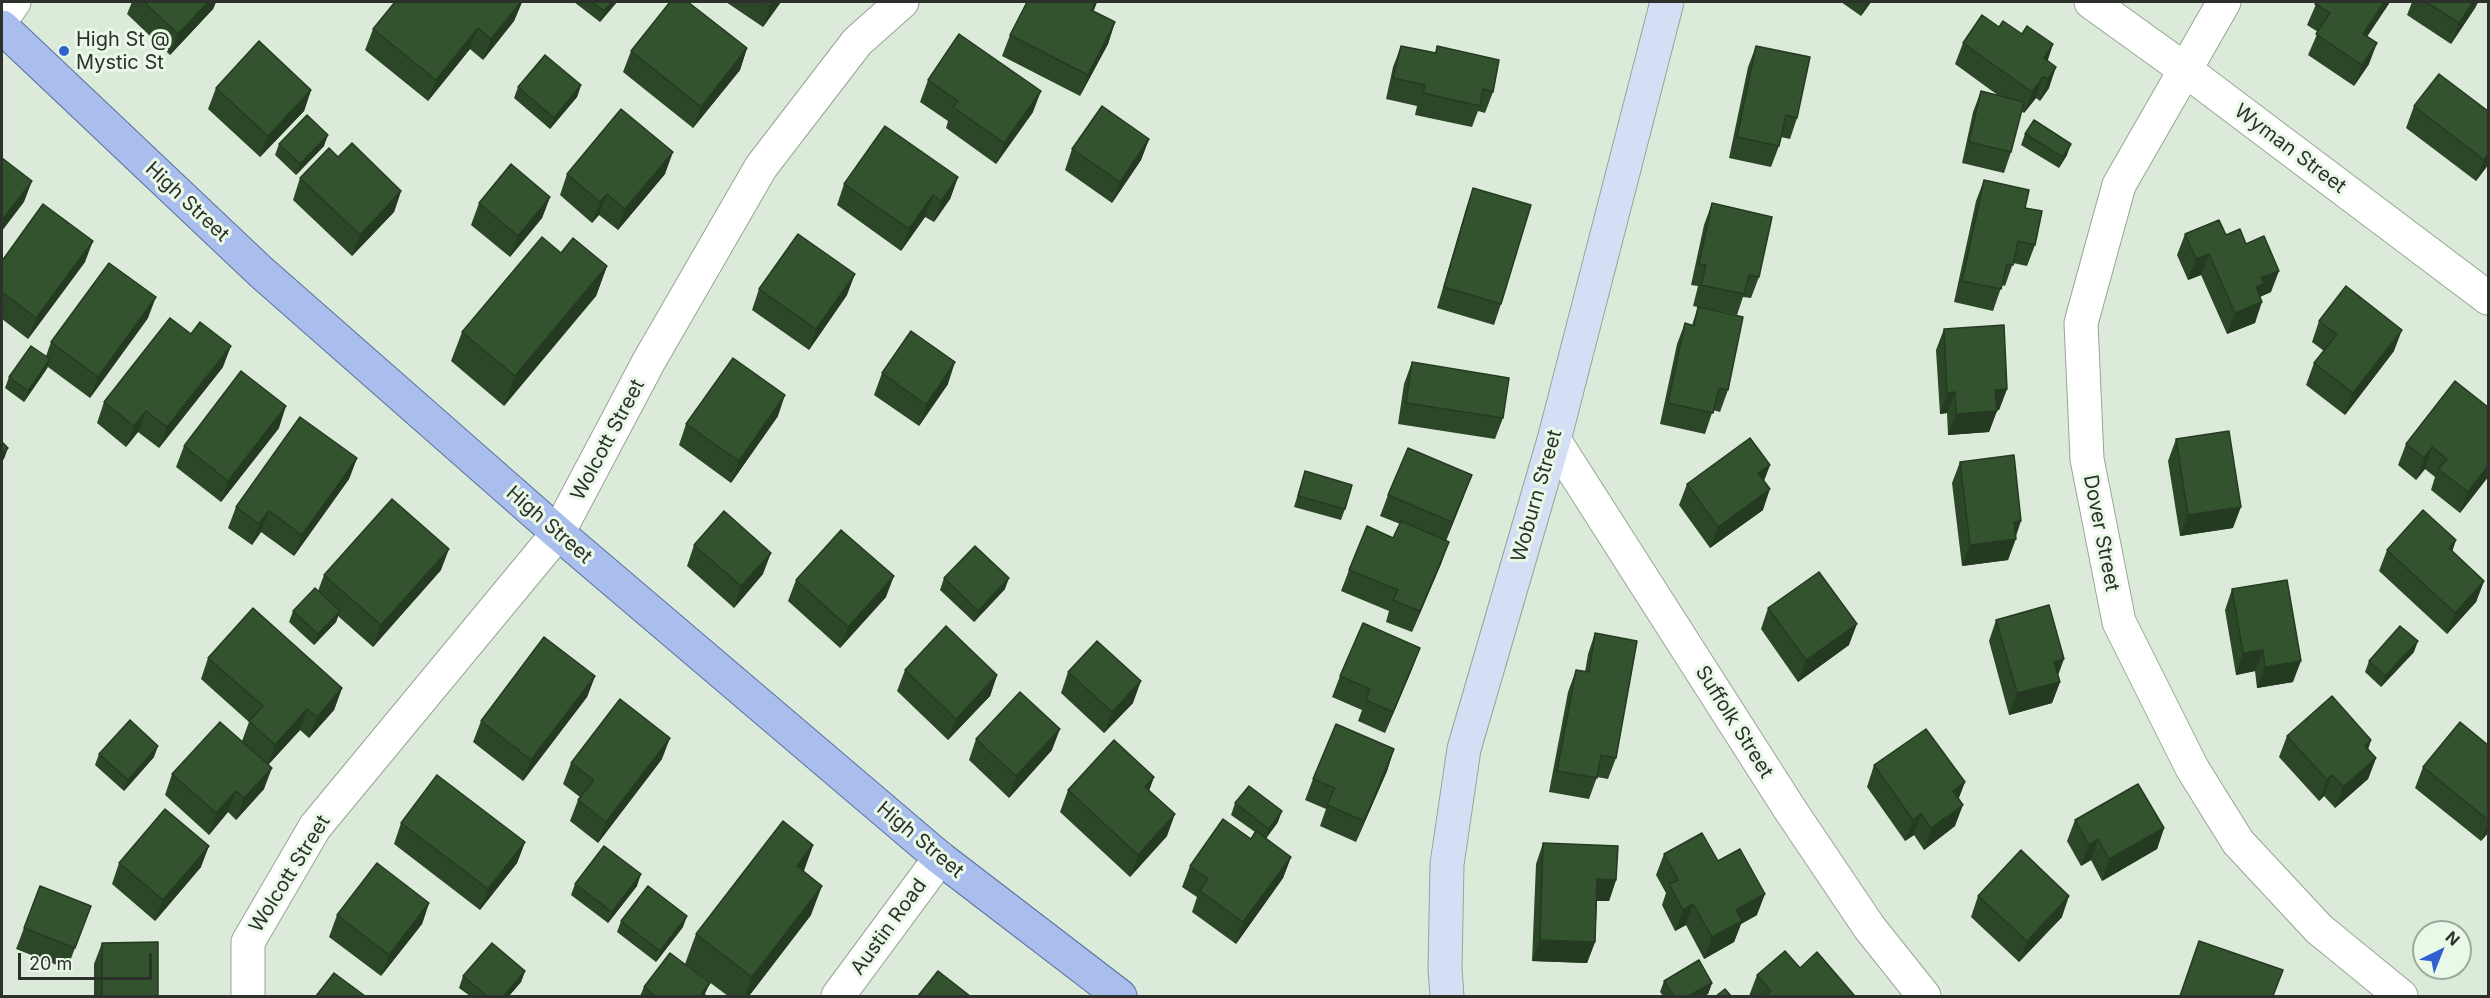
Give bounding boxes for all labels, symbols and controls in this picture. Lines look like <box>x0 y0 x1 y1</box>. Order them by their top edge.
place label: High St @ Mystic St <box>76 28 170 75</box>
marker: High St @ Mystic St <box>57 44 71 58</box>
street label: Wyman Street <box>2229 99 2351 199</box>
street label: High Street <box>140 157 234 247</box>
street label: Wolcott Street <box>566 375 650 505</box>
street label: Woburn Street <box>1507 427 1567 565</box>
street label: Dover Street <box>2078 473 2124 593</box>
street label: High Street <box>501 481 597 569</box>
street label: Suffolk Street <box>1690 661 1778 783</box>
street label: High Street <box>872 797 968 883</box>
street label: Wolcott Street <box>244 811 336 937</box>
street label: Austin Road <box>846 874 932 980</box>
north arrow <box>2412 920 2472 980</box>
text: N <box>2442 927 2464 950</box>
scale bar <box>21 941 154 979</box>
text: 20 m <box>29 953 72 974</box>

